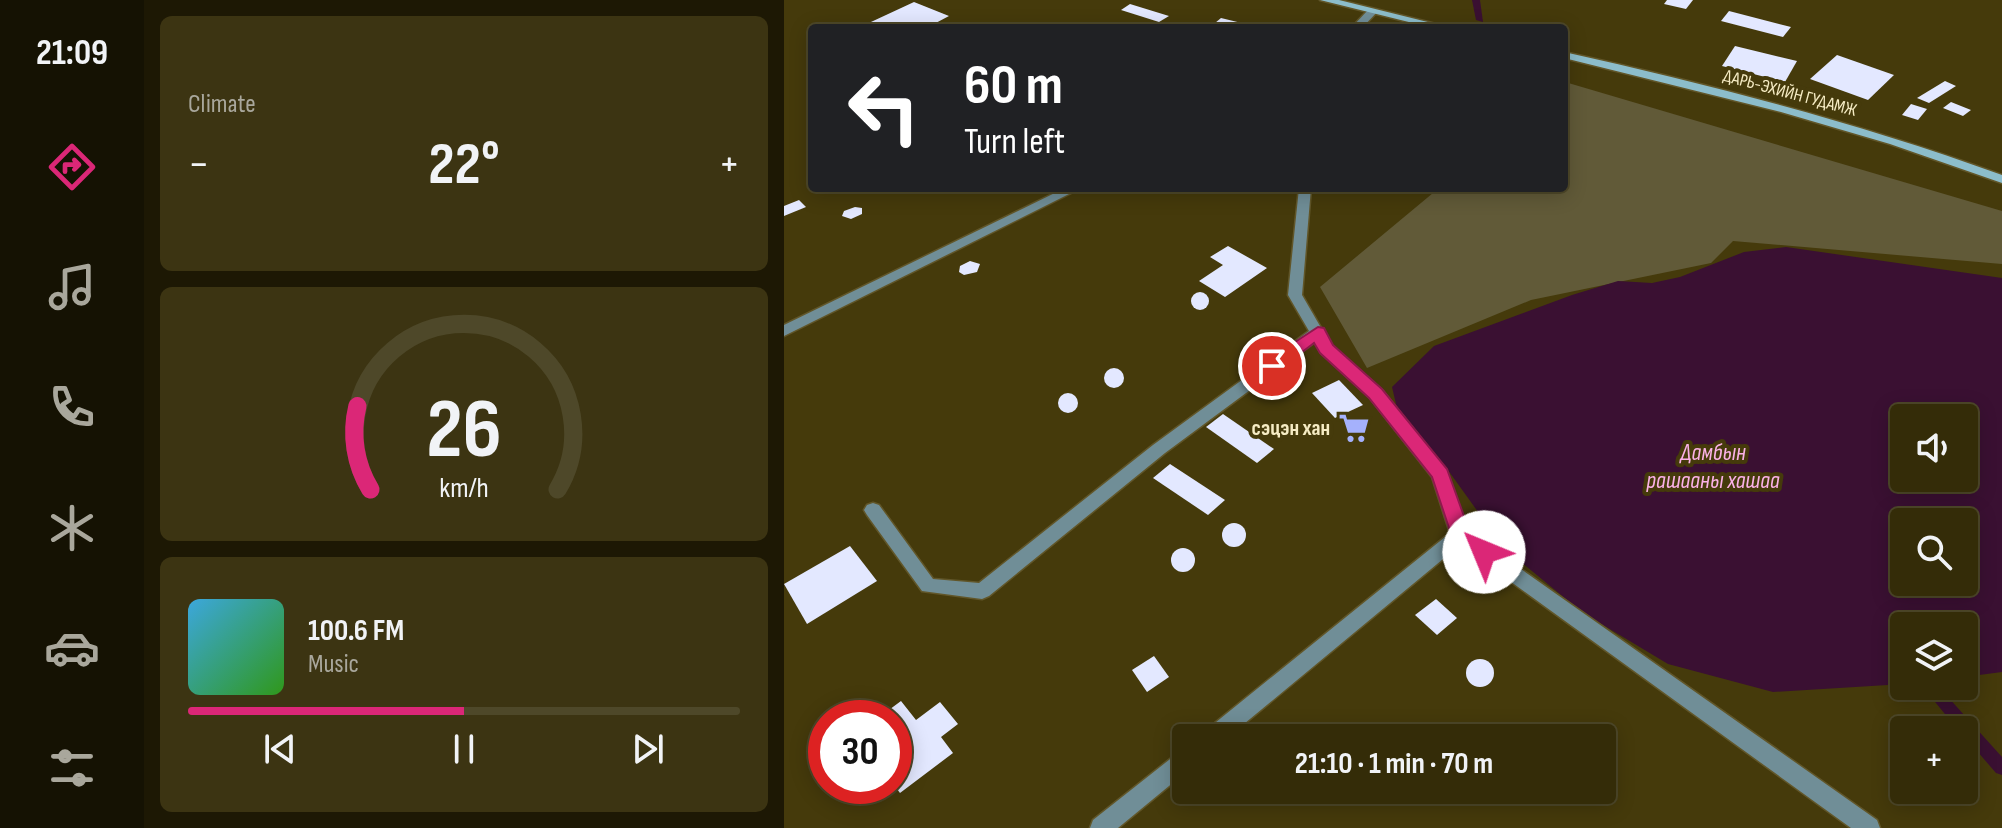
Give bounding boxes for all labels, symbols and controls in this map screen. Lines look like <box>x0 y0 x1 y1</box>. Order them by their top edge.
text: 21:09 <box>36 32 108 75</box>
text: 60 m <box>964 53 1063 120</box>
icon: left <box>832 56 936 160</box>
street label: ДАРЬ-ЭХИЙН ГУДАМЖ <box>1721 65 1859 121</box>
text: Climate <box>188 89 256 120</box>
text: Turn left <box>964 121 1065 164</box>
text: 22° <box>428 129 500 201</box>
text: − <box>188 138 210 191</box>
text: + <box>718 138 740 191</box>
icon: directions <box>44 139 100 195</box>
icon: music <box>44 259 100 315</box>
pin <box>1238 332 1306 400</box>
icon: arrive <box>1250 344 1294 388</box>
icon: phone <box>44 379 100 435</box>
text: 26 <box>426 381 502 481</box>
map controls <box>1890 404 1978 804</box>
button: sound <box>1890 404 1978 492</box>
supermarket icon: сэцэн хан <box>1337 411 1371 445</box>
place label: сэцэн хан <box>1252 415 1330 442</box>
water label: Дамбын рашааны хашаа <box>1645 438 1780 495</box>
text: km/h <box>439 471 489 506</box>
icon: climate <box>44 500 100 556</box>
button: search <box>1890 508 1978 596</box>
position arrow <box>1442 510 1526 594</box>
button: layers <box>1890 612 1978 700</box>
text: 100.6 FM <box>308 613 404 649</box>
icon: car <box>44 620 100 676</box>
text: Music <box>308 649 359 680</box>
speed limit sign: 30 <box>808 700 912 804</box>
button: + <box>1890 716 1978 804</box>
icon: previous <box>258 727 302 771</box>
icon: pause <box>442 727 486 771</box>
icon: next <box>626 727 670 771</box>
icon: filters <box>44 740 100 796</box>
text: 21:10 · 1 min · 70 m <box>1295 746 1493 782</box>

